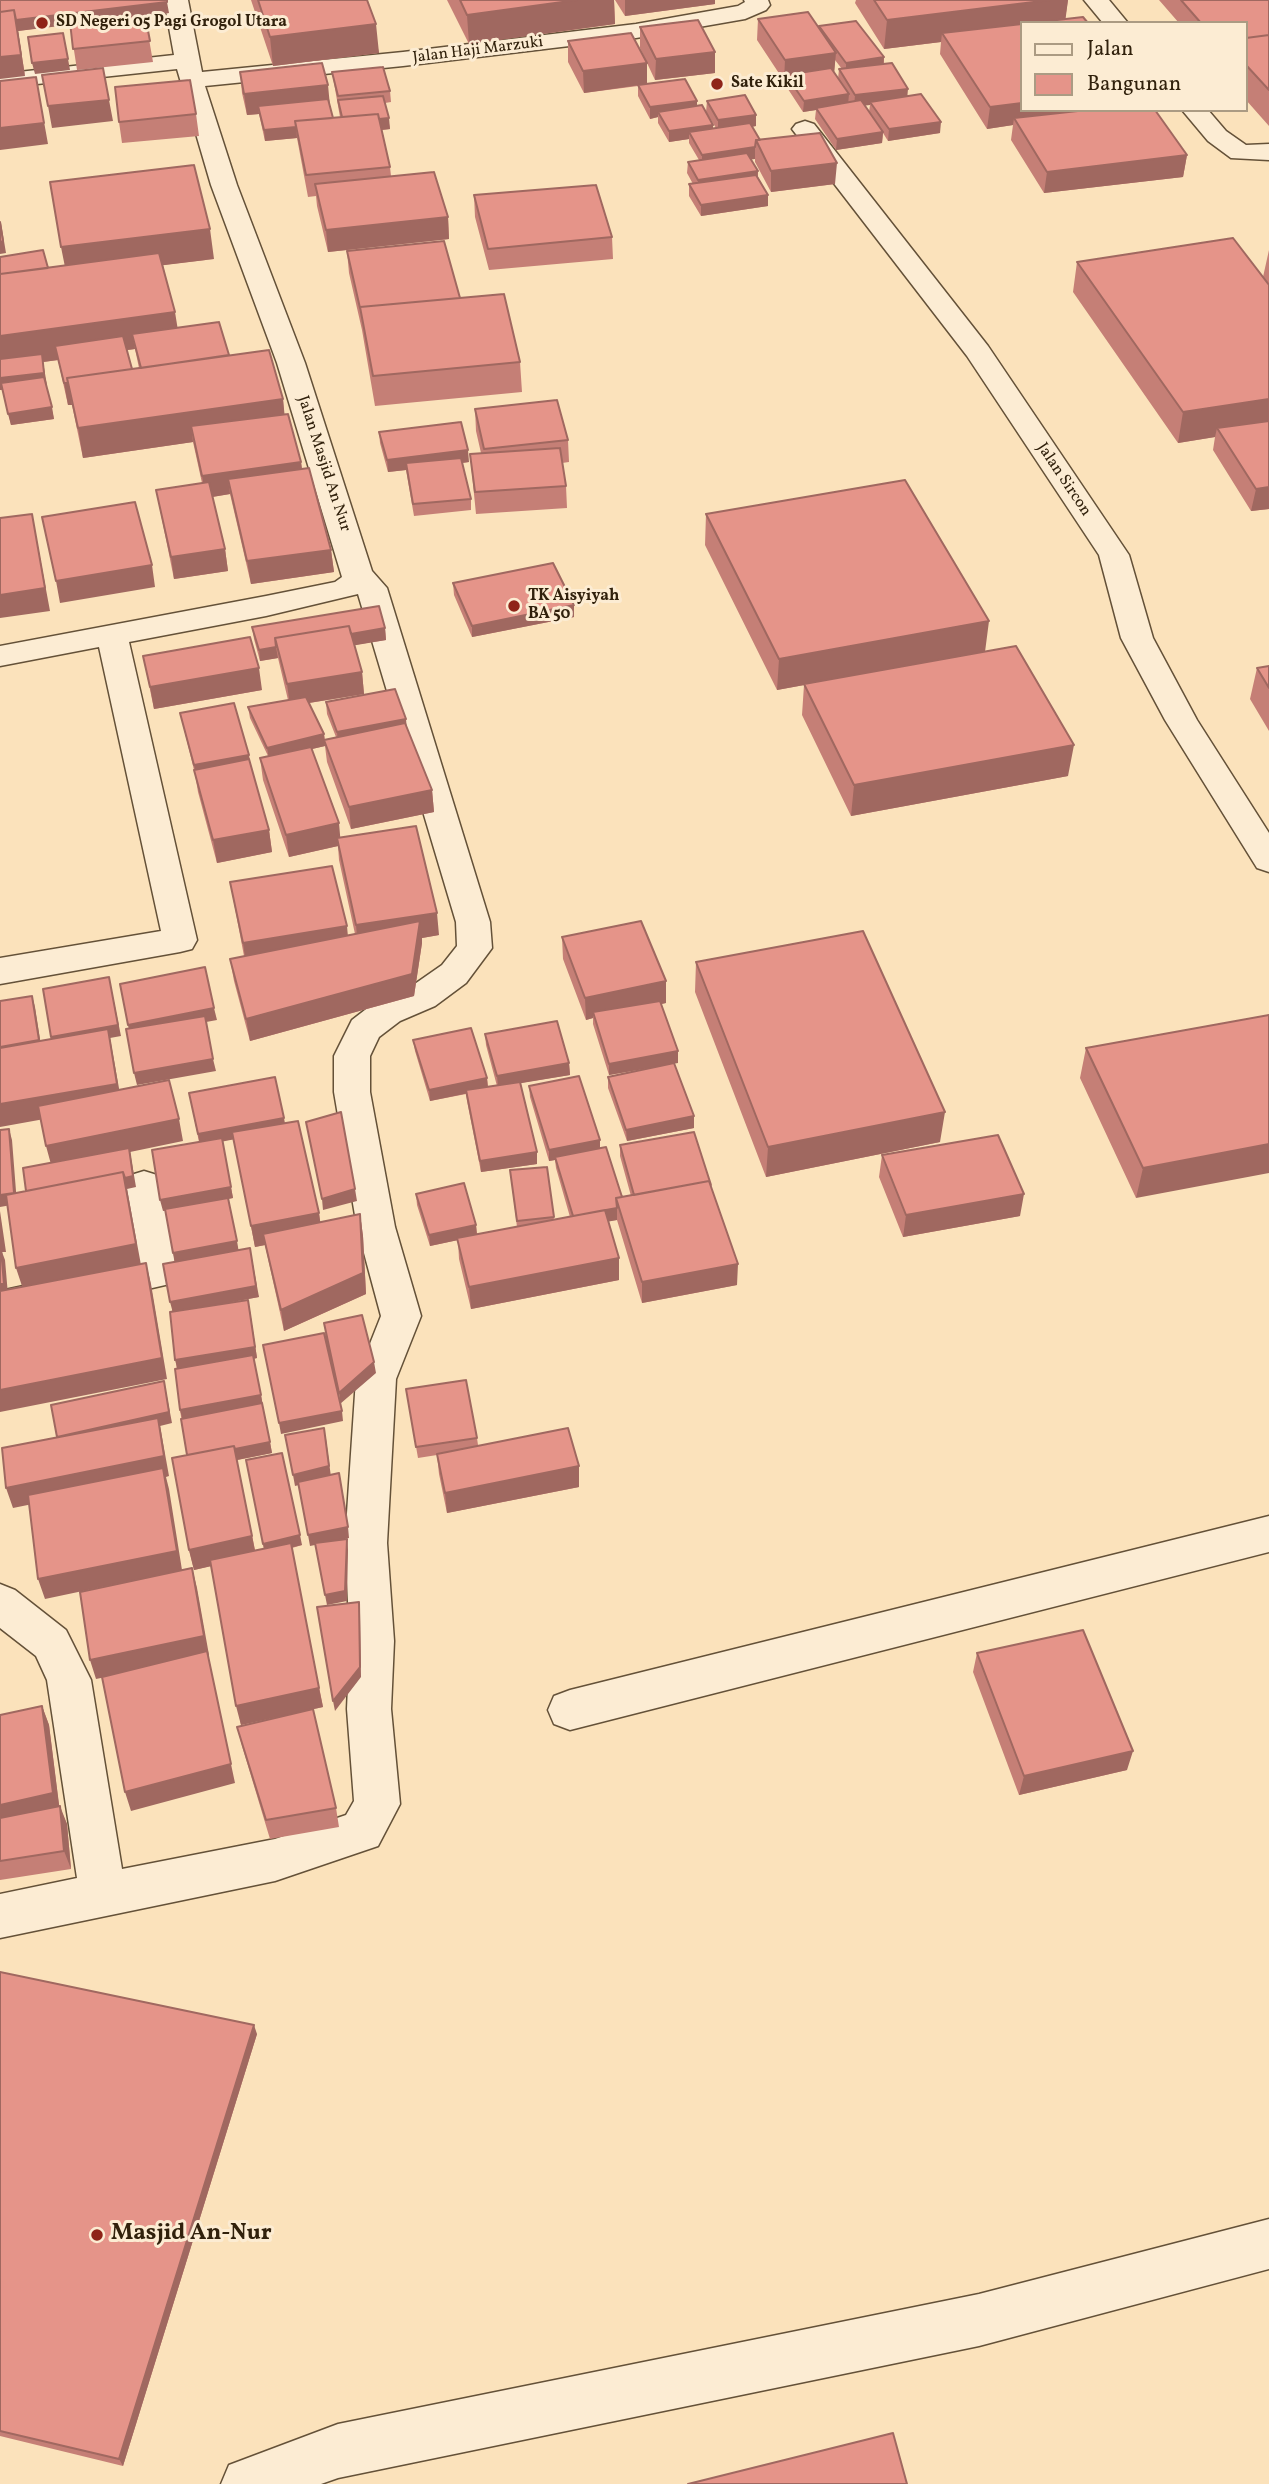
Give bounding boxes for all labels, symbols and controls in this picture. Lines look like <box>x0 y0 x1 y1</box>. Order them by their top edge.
place label: SD Negeri 05 Pagi Grogol Utara <box>56 13 287 33</box>
marker: SD Negeri 05 Pagi Grogol Utara <box>34 15 50 31</box>
legend <box>1020 21 1248 112</box>
street label: Jalan Haji Marzuki <box>412 33 544 69</box>
text: Jalan <box>1087 35 1134 64</box>
text: Bangunan <box>1087 70 1181 99</box>
place label: Sate Kikil <box>731 74 804 94</box>
marker: Sate Kikil <box>709 76 725 92</box>
street label: Jalan Masjid An Nur <box>292 394 354 534</box>
street label: Jalan Sircon <box>1031 440 1095 520</box>
place label: TK Aisyiyah BA 50 <box>528 587 619 625</box>
marker: TK Aisyiyah BA 50 <box>506 598 522 614</box>
place label: Masjid An-Nur <box>111 2221 272 2249</box>
marker: Masjid An-Nur <box>89 2227 105 2243</box>

